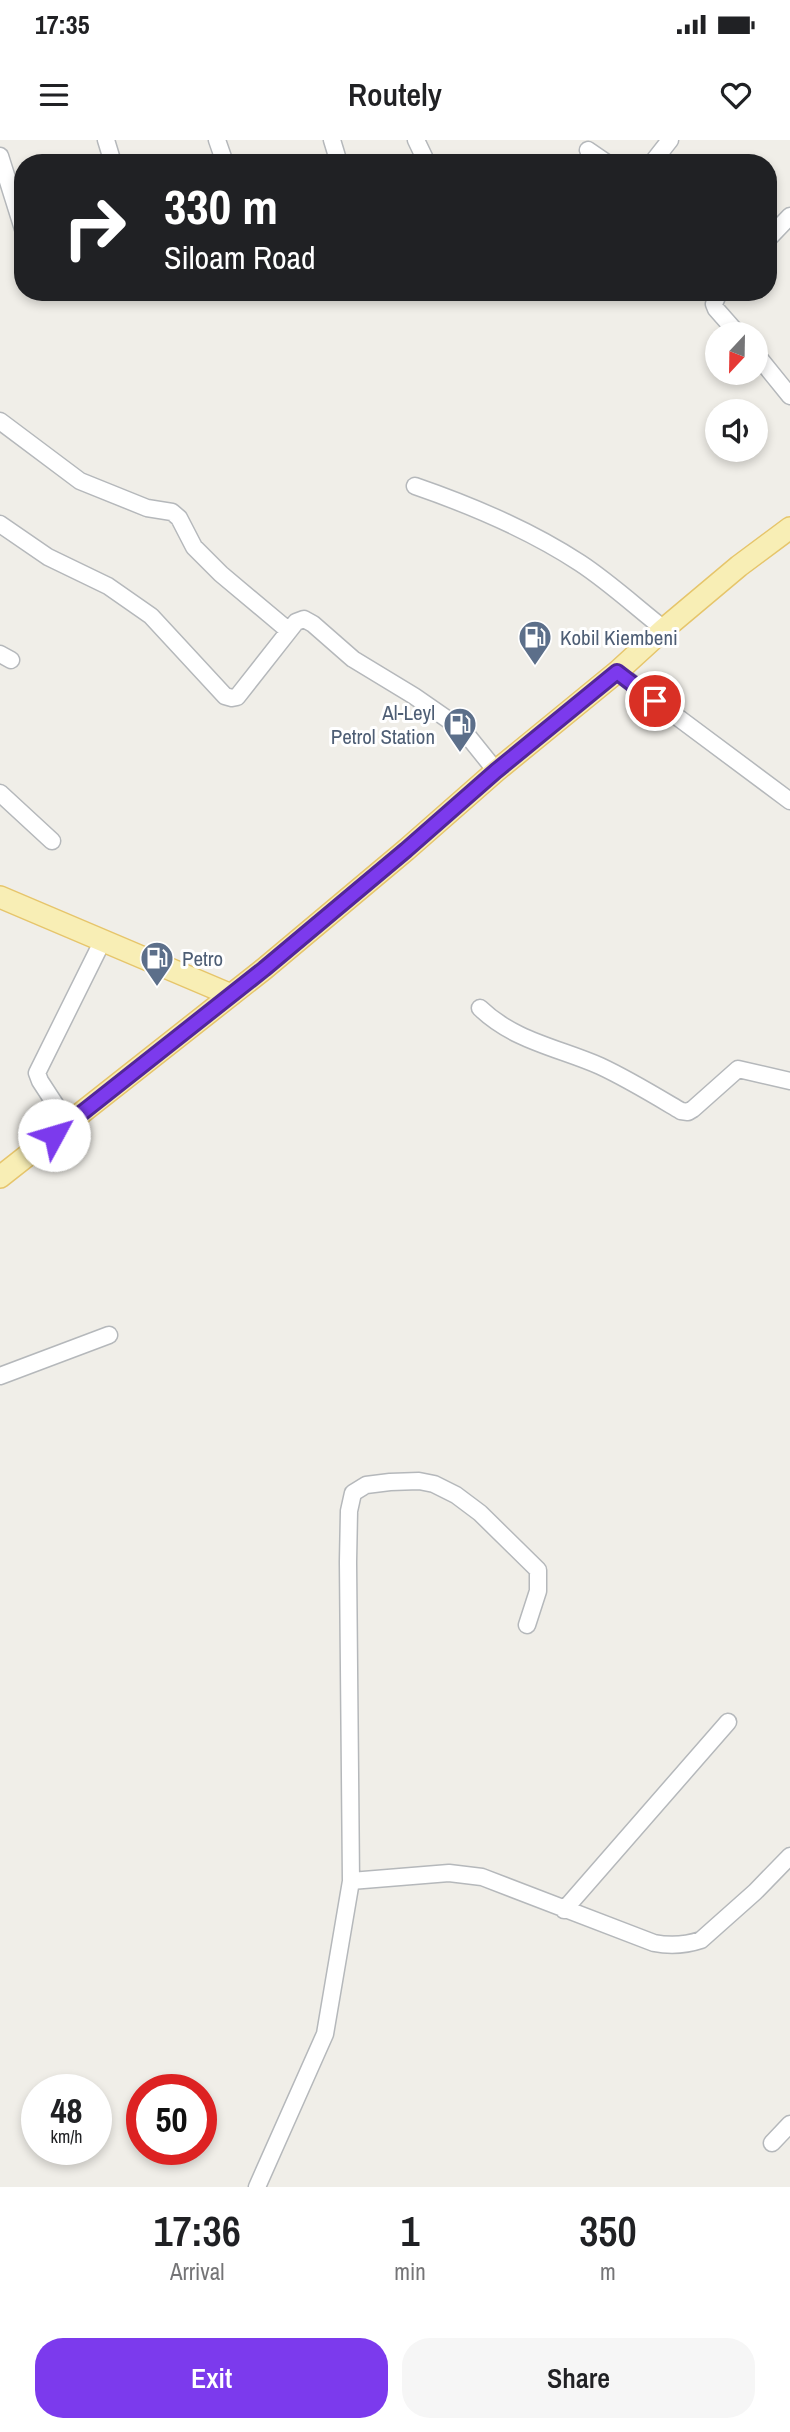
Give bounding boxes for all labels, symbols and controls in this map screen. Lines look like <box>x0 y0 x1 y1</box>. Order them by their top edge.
text: 17:35 <box>35 7 90 42</box>
text: Routely <box>348 73 442 116</box>
icon: menu <box>35 76 73 114</box>
icon: heart <box>717 76 755 114</box>
text: 330 m <box>164 173 278 239</box>
icon: right <box>49 182 140 273</box>
text: Siloam Road <box>164 236 316 279</box>
north arrow <box>705 322 768 385</box>
map controls <box>705 322 768 462</box>
button: sound <box>705 399 768 462</box>
fuel station icon: Kobil Kiembeni <box>516 618 554 667</box>
place label: Kobil Kiembeni <box>560 623 678 652</box>
pin <box>625 671 685 731</box>
icon: arrive <box>636 682 674 720</box>
place label: Al-Leyl Petrol Station <box>331 698 435 751</box>
fuel station icon: Al-Leyl Petrol Station <box>441 705 479 754</box>
fuel station icon: Petro <box>138 939 176 988</box>
place label: Petro <box>182 944 223 973</box>
position arrow <box>17 1098 91 1172</box>
speed limit sign: 50 <box>126 2074 217 2165</box>
text: 48 <box>51 2087 82 2134</box>
text: km/h <box>51 2124 83 2149</box>
text: 17:36 <box>153 2203 241 2259</box>
text: 1 <box>400 2203 420 2259</box>
text: 350 <box>579 2203 637 2259</box>
text: Arrival <box>170 2256 224 2287</box>
text: min <box>394 2256 426 2287</box>
text: m <box>600 2256 616 2287</box>
button: Exit <box>35 2338 388 2418</box>
button: Share <box>402 2338 755 2418</box>

